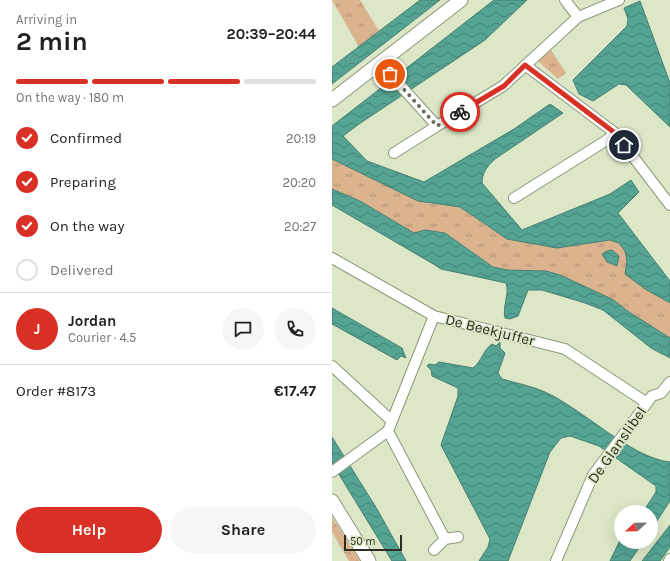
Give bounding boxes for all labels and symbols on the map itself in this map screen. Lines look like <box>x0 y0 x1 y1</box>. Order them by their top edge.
pin <box>373 57 407 91</box>
courier <box>440 92 480 132</box>
pin <box>607 128 641 162</box>
street label: De Beekjuffer <box>443 310 537 350</box>
street label: De Glanslibel <box>584 403 650 487</box>
north arrow <box>614 505 658 549</box>
scale bar <box>344 533 402 552</box>

